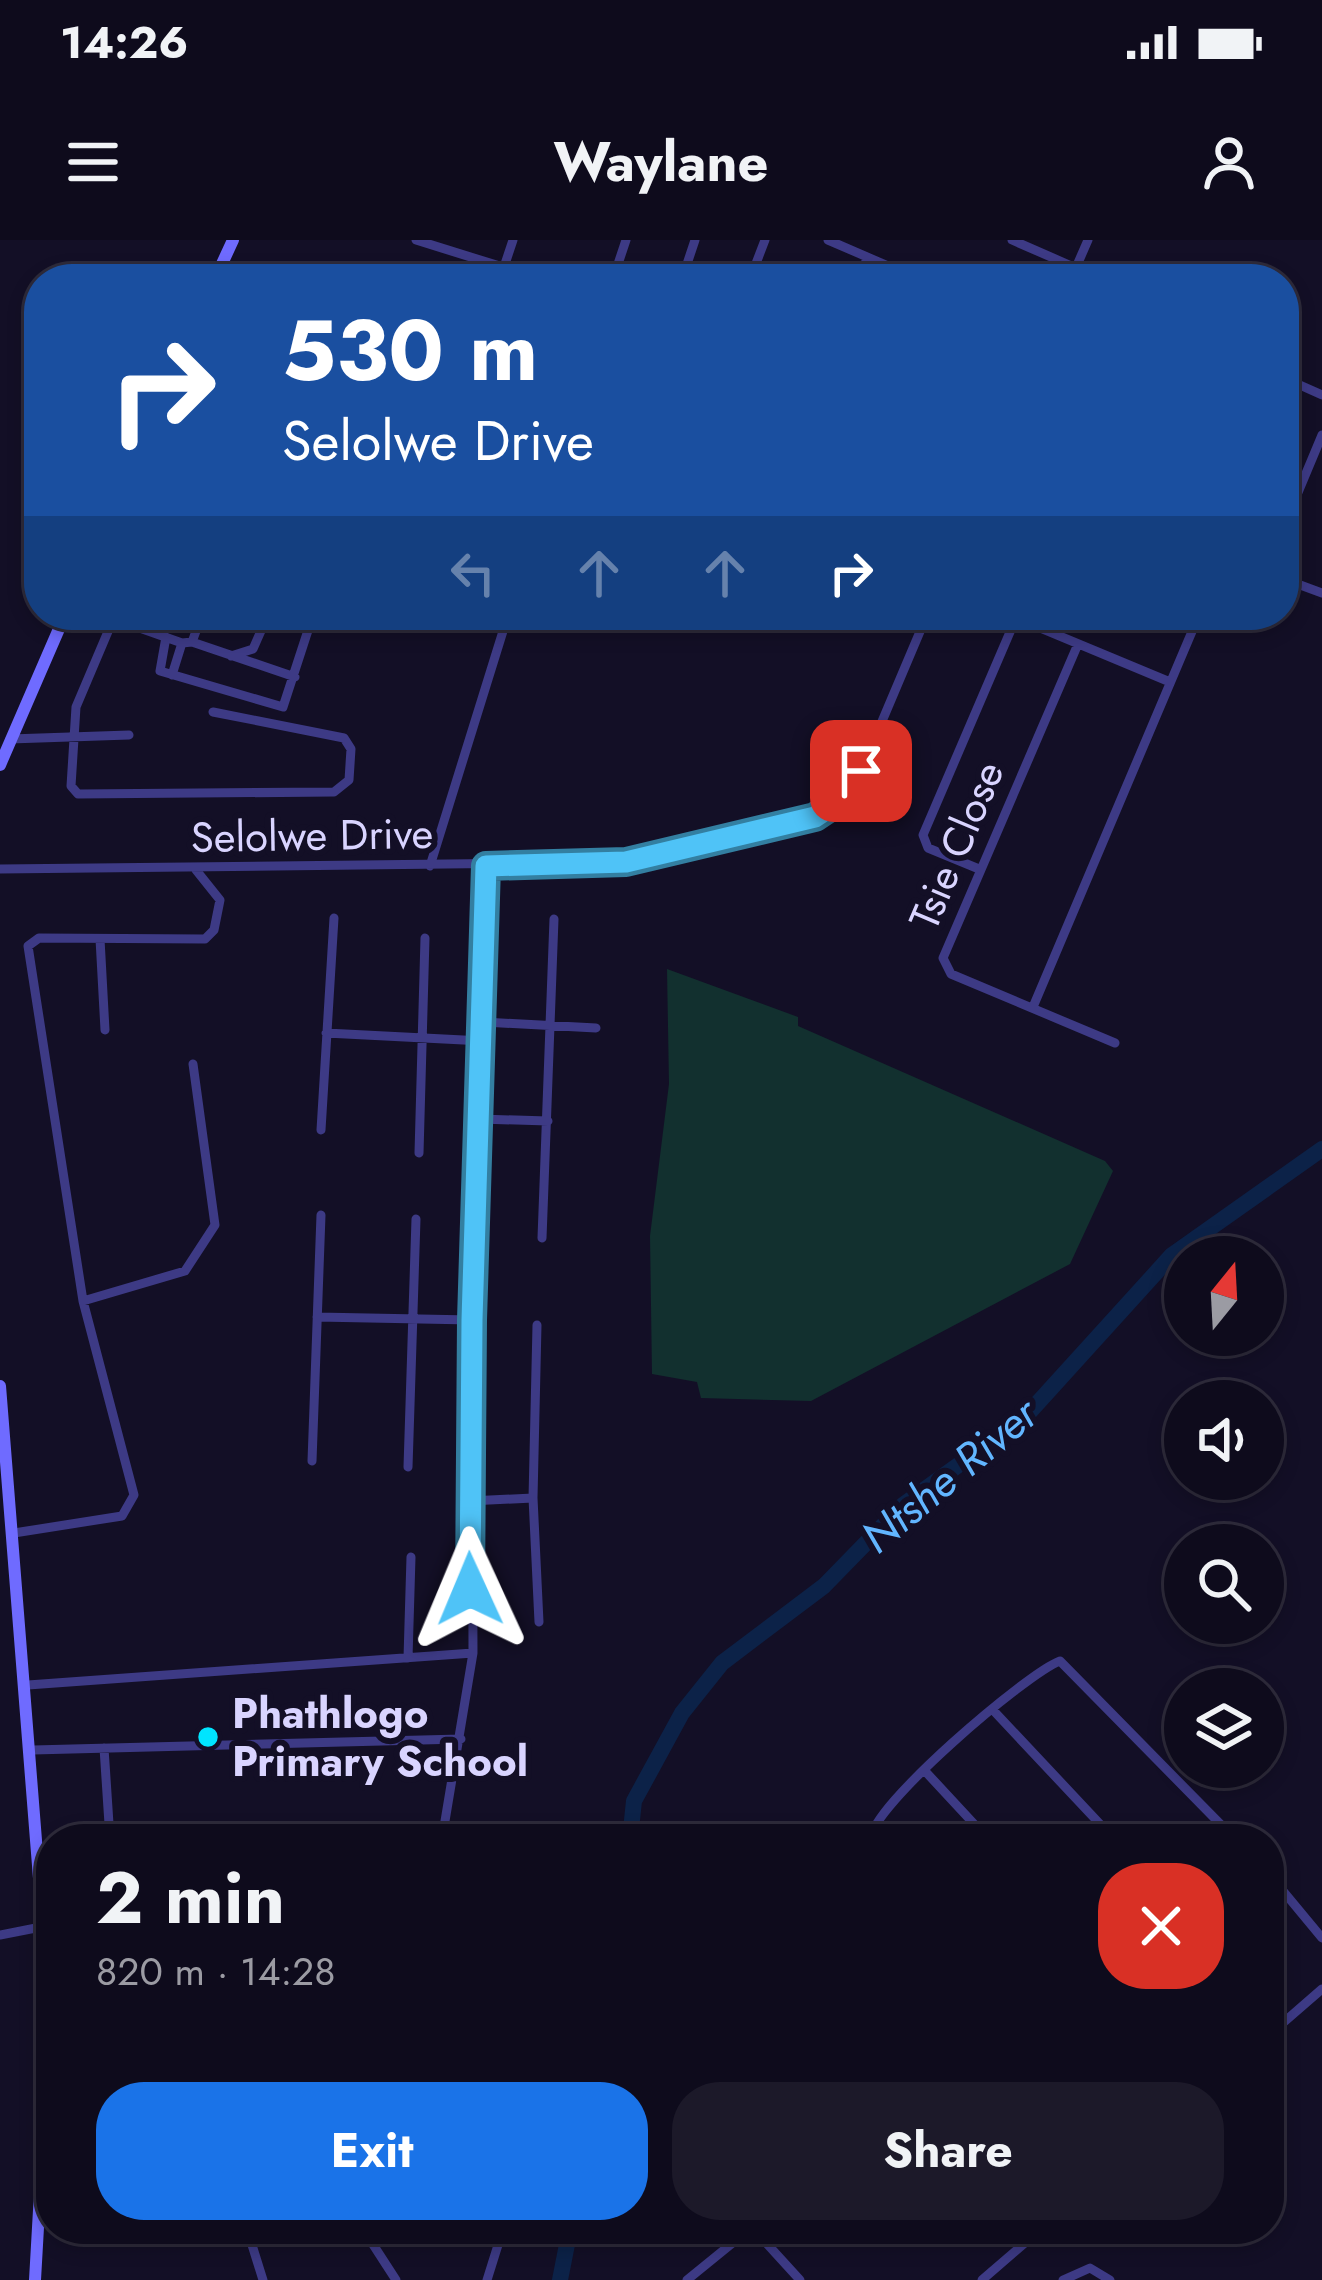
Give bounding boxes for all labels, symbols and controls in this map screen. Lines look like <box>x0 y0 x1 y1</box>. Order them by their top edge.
text: 14:26 <box>60 10 188 75</box>
text: Waylane <box>554 123 768 201</box>
icon: menu <box>60 129 126 195</box>
icon: person <box>1196 129 1262 195</box>
text: 530 m <box>282 290 538 412</box>
icon: right <box>84 312 240 468</box>
text: Selolwe Drive <box>282 402 594 480</box>
icon: left <box>440 540 506 606</box>
icon: ahead <box>566 540 632 606</box>
icon: ahead <box>692 540 758 606</box>
icon: right <box>818 540 884 606</box>
pin <box>810 720 912 822</box>
icon: arrive <box>828 738 894 804</box>
street label: Tsie Close <box>894 752 1019 939</box>
street label: Selolwe Drive <box>190 803 434 868</box>
north arrow <box>1164 1236 1284 1356</box>
map controls <box>1164 1236 1284 1788</box>
button: sound <box>1164 1380 1284 1500</box>
water label: Ntshe River <box>847 1381 1053 1569</box>
button: search <box>1164 1524 1284 1644</box>
position arrow <box>407 1526 533 1652</box>
button: layers <box>1164 1668 1284 1788</box>
place label: Phathlogo Primary School <box>232 1683 528 1792</box>
marker: Phathlogo Primary School <box>195 1724 221 1750</box>
text: 2 min <box>96 1846 285 1950</box>
button: close <box>1098 1863 1224 1989</box>
text: 820 m · 14:28 <box>96 1943 336 2000</box>
button: Exit <box>96 2082 648 2220</box>
button: Share <box>672 2082 1224 2220</box>

